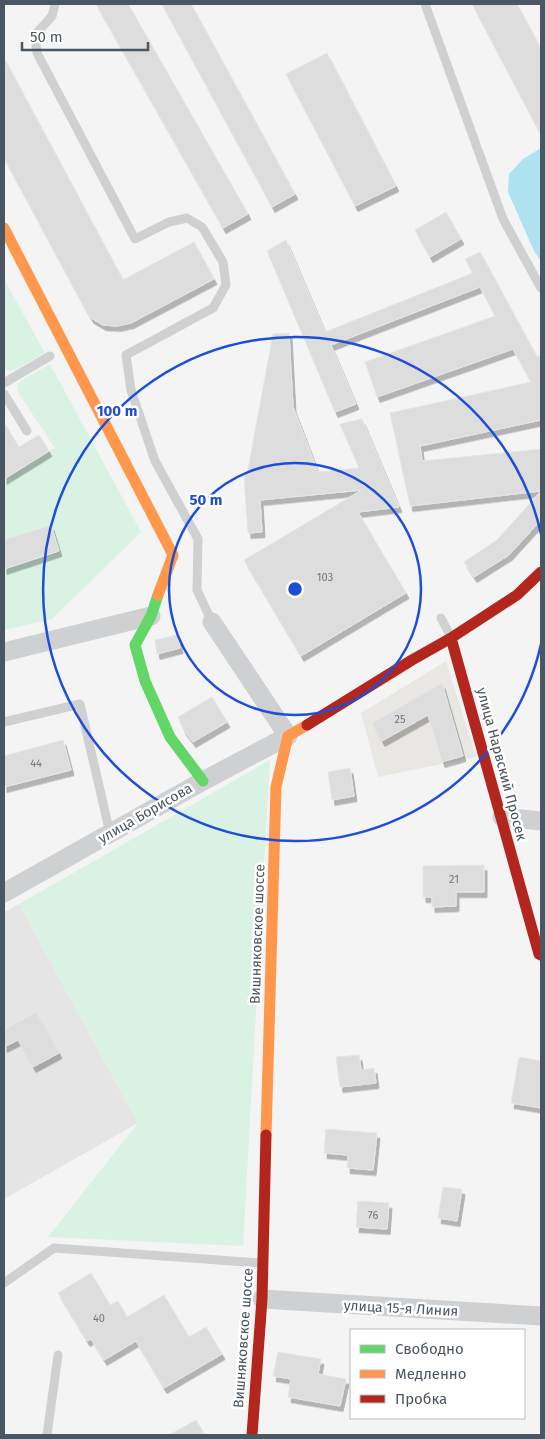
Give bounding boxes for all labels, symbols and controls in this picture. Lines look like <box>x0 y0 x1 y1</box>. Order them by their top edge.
scale bar <box>22 20 149 52</box>
text: 50 m <box>30 28 63 46</box>
text: 100 m <box>97 402 137 420</box>
text: 50 m <box>189 491 223 509</box>
house number: 103 <box>317 571 333 584</box>
centre of rings <box>286 580 304 598</box>
street label: улица Нарвский Просек <box>473 686 530 843</box>
house number: 25 <box>395 713 406 726</box>
house number: 44 <box>30 757 42 770</box>
street label: улица Борисова <box>95 780 195 847</box>
street label: Вишняковское шоссе <box>247 864 268 1004</box>
house number: 21 <box>449 873 459 886</box>
house number: 76 <box>368 1209 378 1222</box>
street label: Вишняковское шоссе <box>230 1267 257 1409</box>
street label: улица 15-я Линия <box>343 1297 459 1320</box>
house number: 40 <box>93 1312 105 1325</box>
legend <box>350 1329 525 1419</box>
text: Свободно <box>395 1340 464 1358</box>
text: Медленно <box>395 1365 467 1383</box>
text: Пробка <box>395 1390 447 1408</box>

